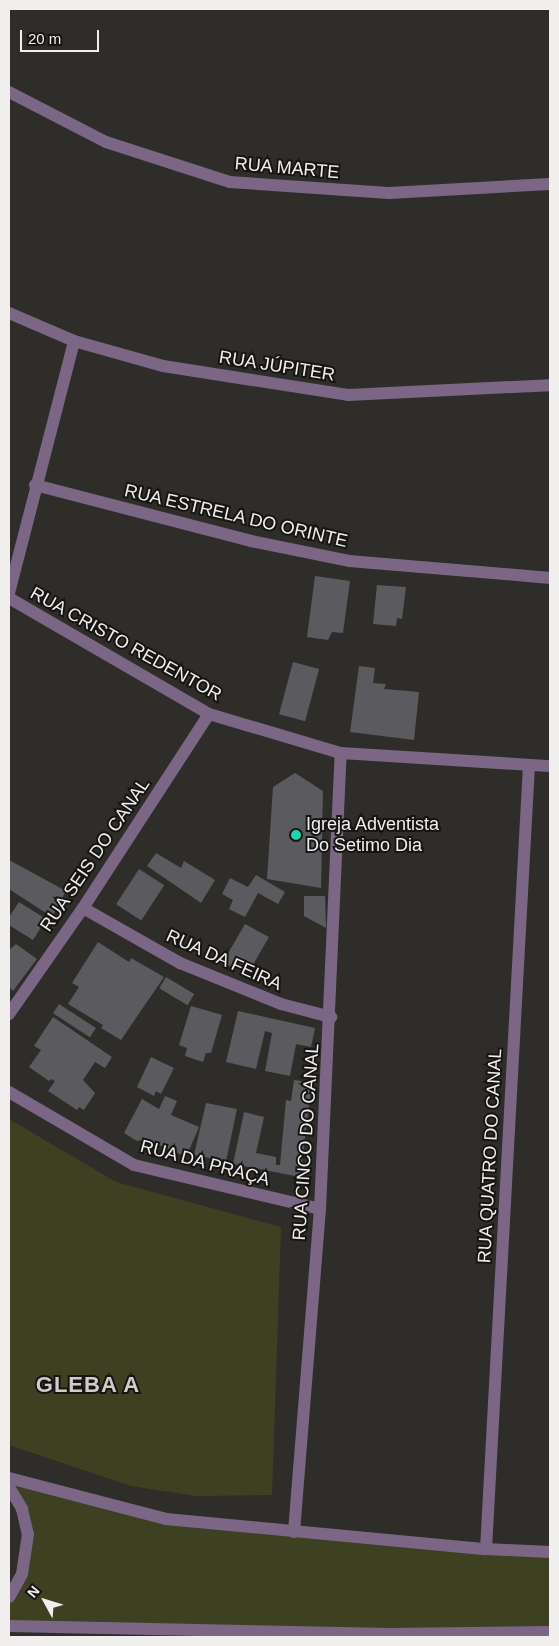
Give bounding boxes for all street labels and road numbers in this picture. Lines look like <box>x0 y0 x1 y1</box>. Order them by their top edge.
street label: RUA MARTE <box>233 153 341 183</box>
street label: RUA JÚPITER <box>217 346 337 386</box>
street label: RUA ESTRELA DO ORINTE <box>122 480 350 552</box>
street label: RUA CRISTO REDENTOR <box>26 582 226 706</box>
street label: RUA SEIS DO CANAL <box>35 774 155 936</box>
street label: RUA DA FEIRA <box>162 925 286 995</box>
street label: RUA CINCO DO CANAL <box>288 1042 324 1242</box>
street label: RUA QUATRO DO CANAL <box>474 1048 506 1264</box>
street label: RUA DA PRAÇA <box>137 1135 273 1191</box>

